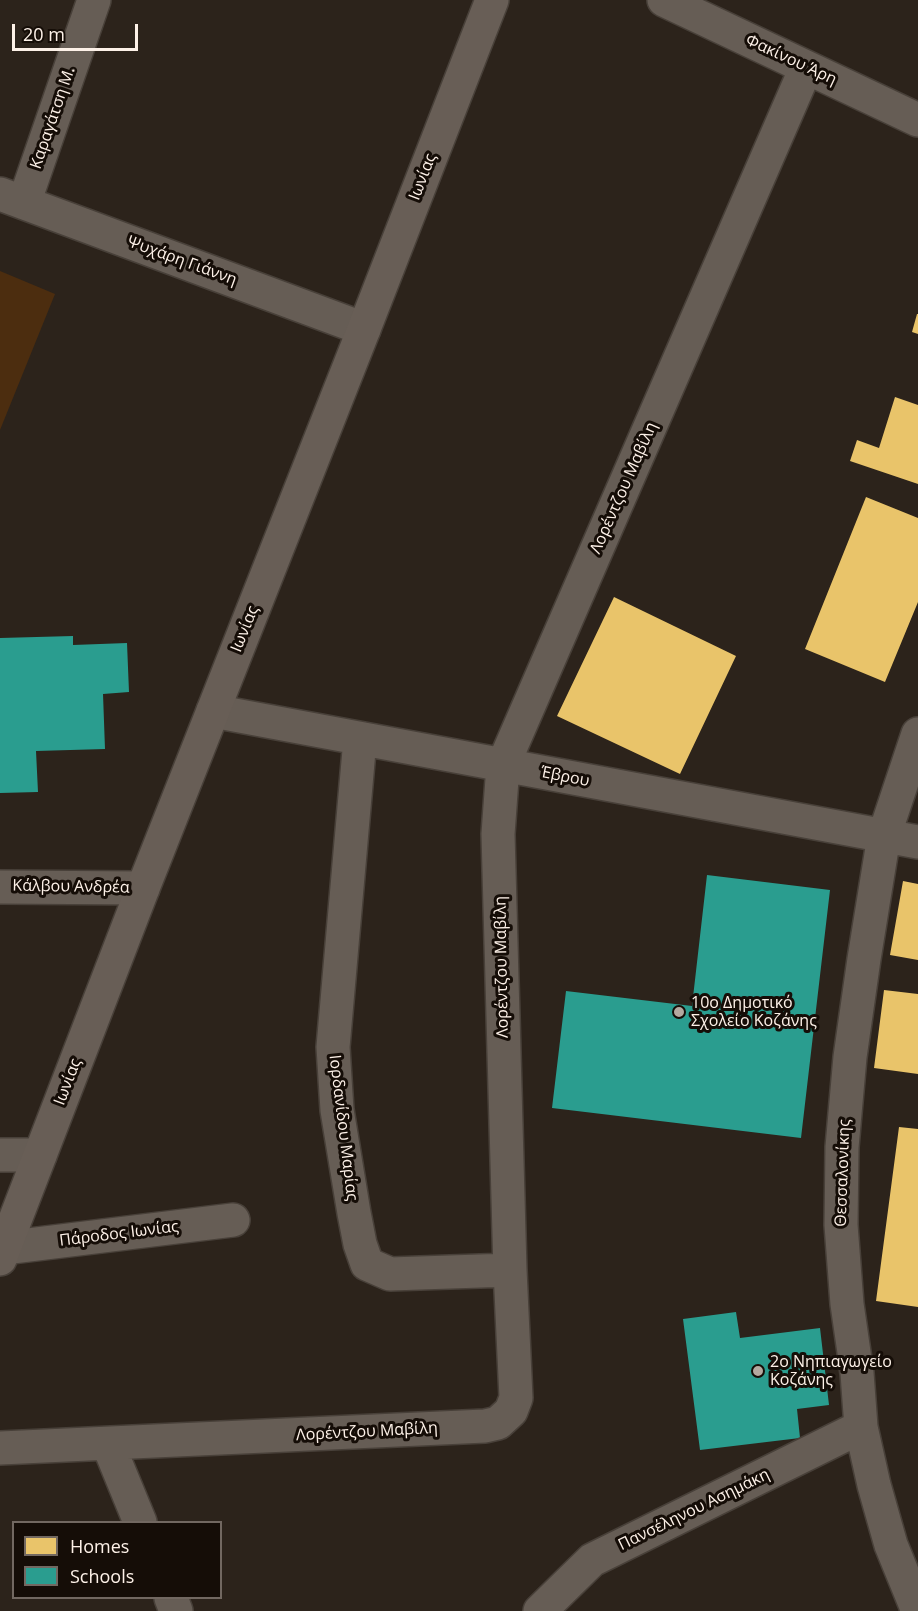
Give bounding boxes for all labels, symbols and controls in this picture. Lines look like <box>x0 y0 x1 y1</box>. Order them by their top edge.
scale bar <box>15 12 141 50</box>
text: 20 m <box>23 22 65 46</box>
street label: Φακίνου Άρη <box>742 31 840 89</box>
street label: Καραγάτση Μ. <box>27 64 79 172</box>
street label: Ιωνίας <box>405 151 441 203</box>
street label: Ψυχάρη Γιάννη <box>125 232 239 290</box>
street label: Λορέντζου Μαβίλη <box>586 419 662 557</box>
street label: Ιωνίας <box>227 603 263 655</box>
street label: Έβρου <box>539 763 591 791</box>
street label: Κάλβου Ανδρέα <box>12 876 130 898</box>
street label: Λορέντζου Μαβίλη <box>491 896 513 1038</box>
place label: 10ο Δημοτικό Σχολείο Κοζάνης <box>691 993 817 1031</box>
marker: 10ο Δημοτικό Σχολείο Κοζάνης <box>672 1005 686 1019</box>
street label: Ιορδανίδου Μαρίας <box>325 1054 361 1202</box>
street label: Ιωνίας <box>50 1056 86 1108</box>
street label: Θεσσαλονίκης <box>832 1119 854 1227</box>
street label: Πάροδος Ιωνίας <box>58 1217 180 1251</box>
place label: 2ο Νηπιαγωγείο Κοζάνης <box>770 1352 892 1390</box>
marker: 2ο Νηπιαγωγείο Κοζάνης <box>751 1364 765 1378</box>
street label: Λορέντζου Μαβίλη <box>296 1419 438 1445</box>
street label: Πανσέληνου Ασημάκη <box>615 1465 773 1555</box>
legend <box>12 1521 222 1599</box>
text: Homes <box>70 1534 129 1558</box>
text: Schools <box>70 1564 134 1588</box>

